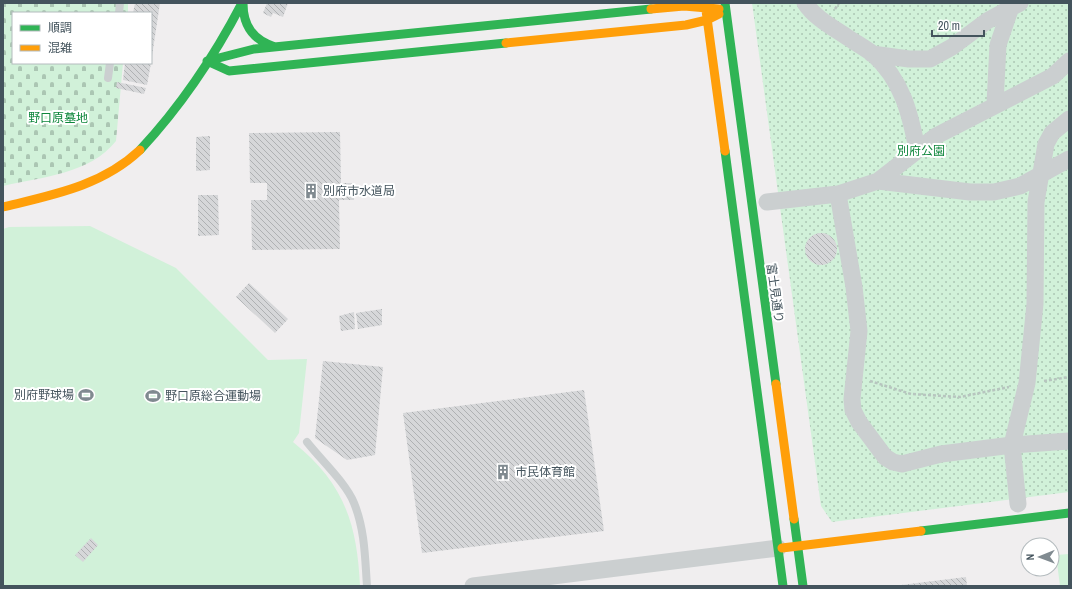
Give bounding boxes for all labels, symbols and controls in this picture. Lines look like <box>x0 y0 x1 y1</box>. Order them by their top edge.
legend <box>12 12 152 64</box>
scale bar <box>932 12 984 38</box>
text: 20 m <box>938 18 960 34</box>
text: 順調 <box>48 20 72 36</box>
text: 混雑 <box>48 40 72 56</box>
park label: 野口原墓地 <box>28 110 88 126</box>
park label: 別府公園 <box>897 143 945 159</box>
building icon: 別府市水道局 <box>302 182 320 200</box>
place label: 別府市水道局 <box>323 183 395 199</box>
street label: 富士見通り <box>763 262 787 324</box>
sports icon: 別府野球場 <box>77 386 95 404</box>
place label: 別府野球場 <box>14 387 74 403</box>
sports icon: 野口原総合運動場 <box>144 387 162 405</box>
place label: 野口原総合運動場 <box>165 388 261 404</box>
building icon: 市民体育館 <box>494 463 512 481</box>
place label: 市民体育館 <box>515 464 575 480</box>
north arrow <box>1020 537 1060 577</box>
text: N <box>1023 554 1037 561</box>

